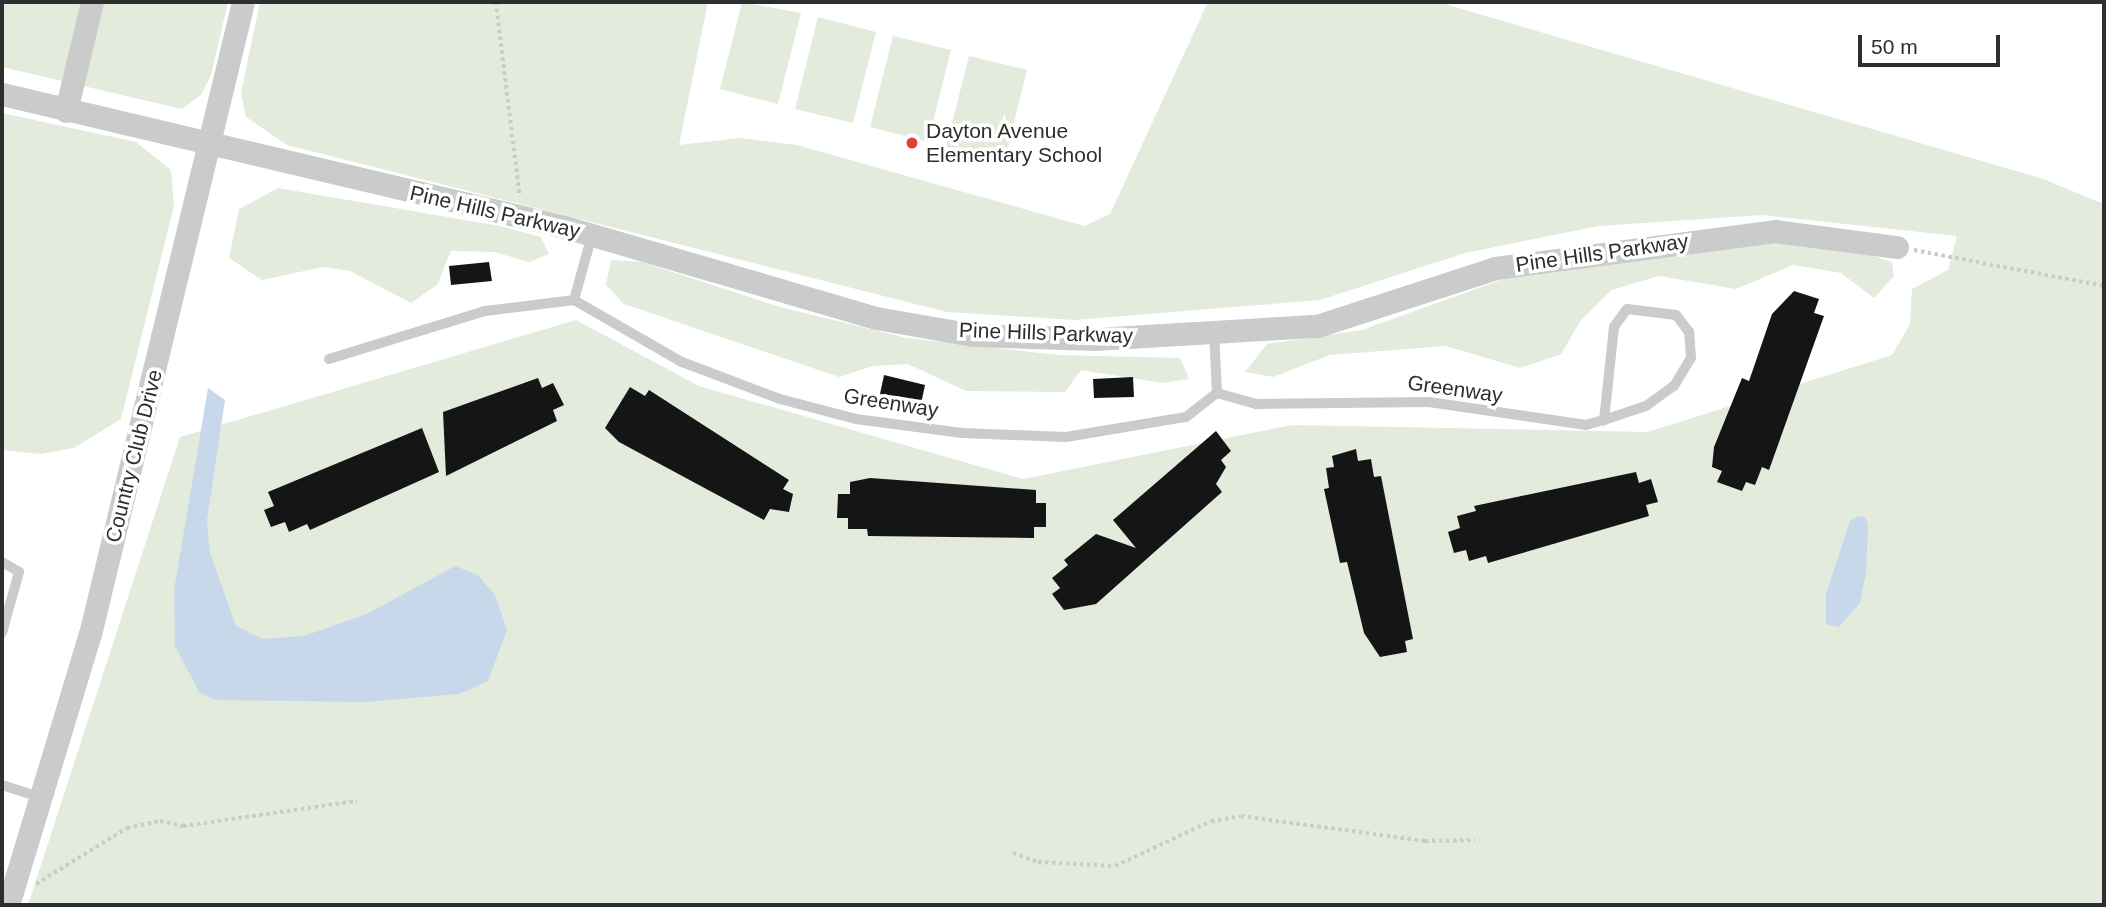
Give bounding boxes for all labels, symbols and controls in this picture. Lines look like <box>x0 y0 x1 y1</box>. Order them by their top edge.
scale bar <box>1861 21 2003 65</box>
text: 50 m <box>1871 35 1918 58</box>
place label: Dayton Avenue Elementary School <box>926 118 1102 168</box>
marker: Dayton Avenue Elementary School <box>904 135 920 151</box>
street label: Pine Hills Parkway <box>407 180 583 244</box>
street label: Pine Hills Parkway <box>1514 228 1690 278</box>
street label: Pine Hills Parkway <box>959 317 1133 349</box>
street label: Country Club Drive <box>100 367 168 545</box>
street label: Greenway <box>1406 370 1504 408</box>
street label: Greenway <box>842 383 940 423</box>

